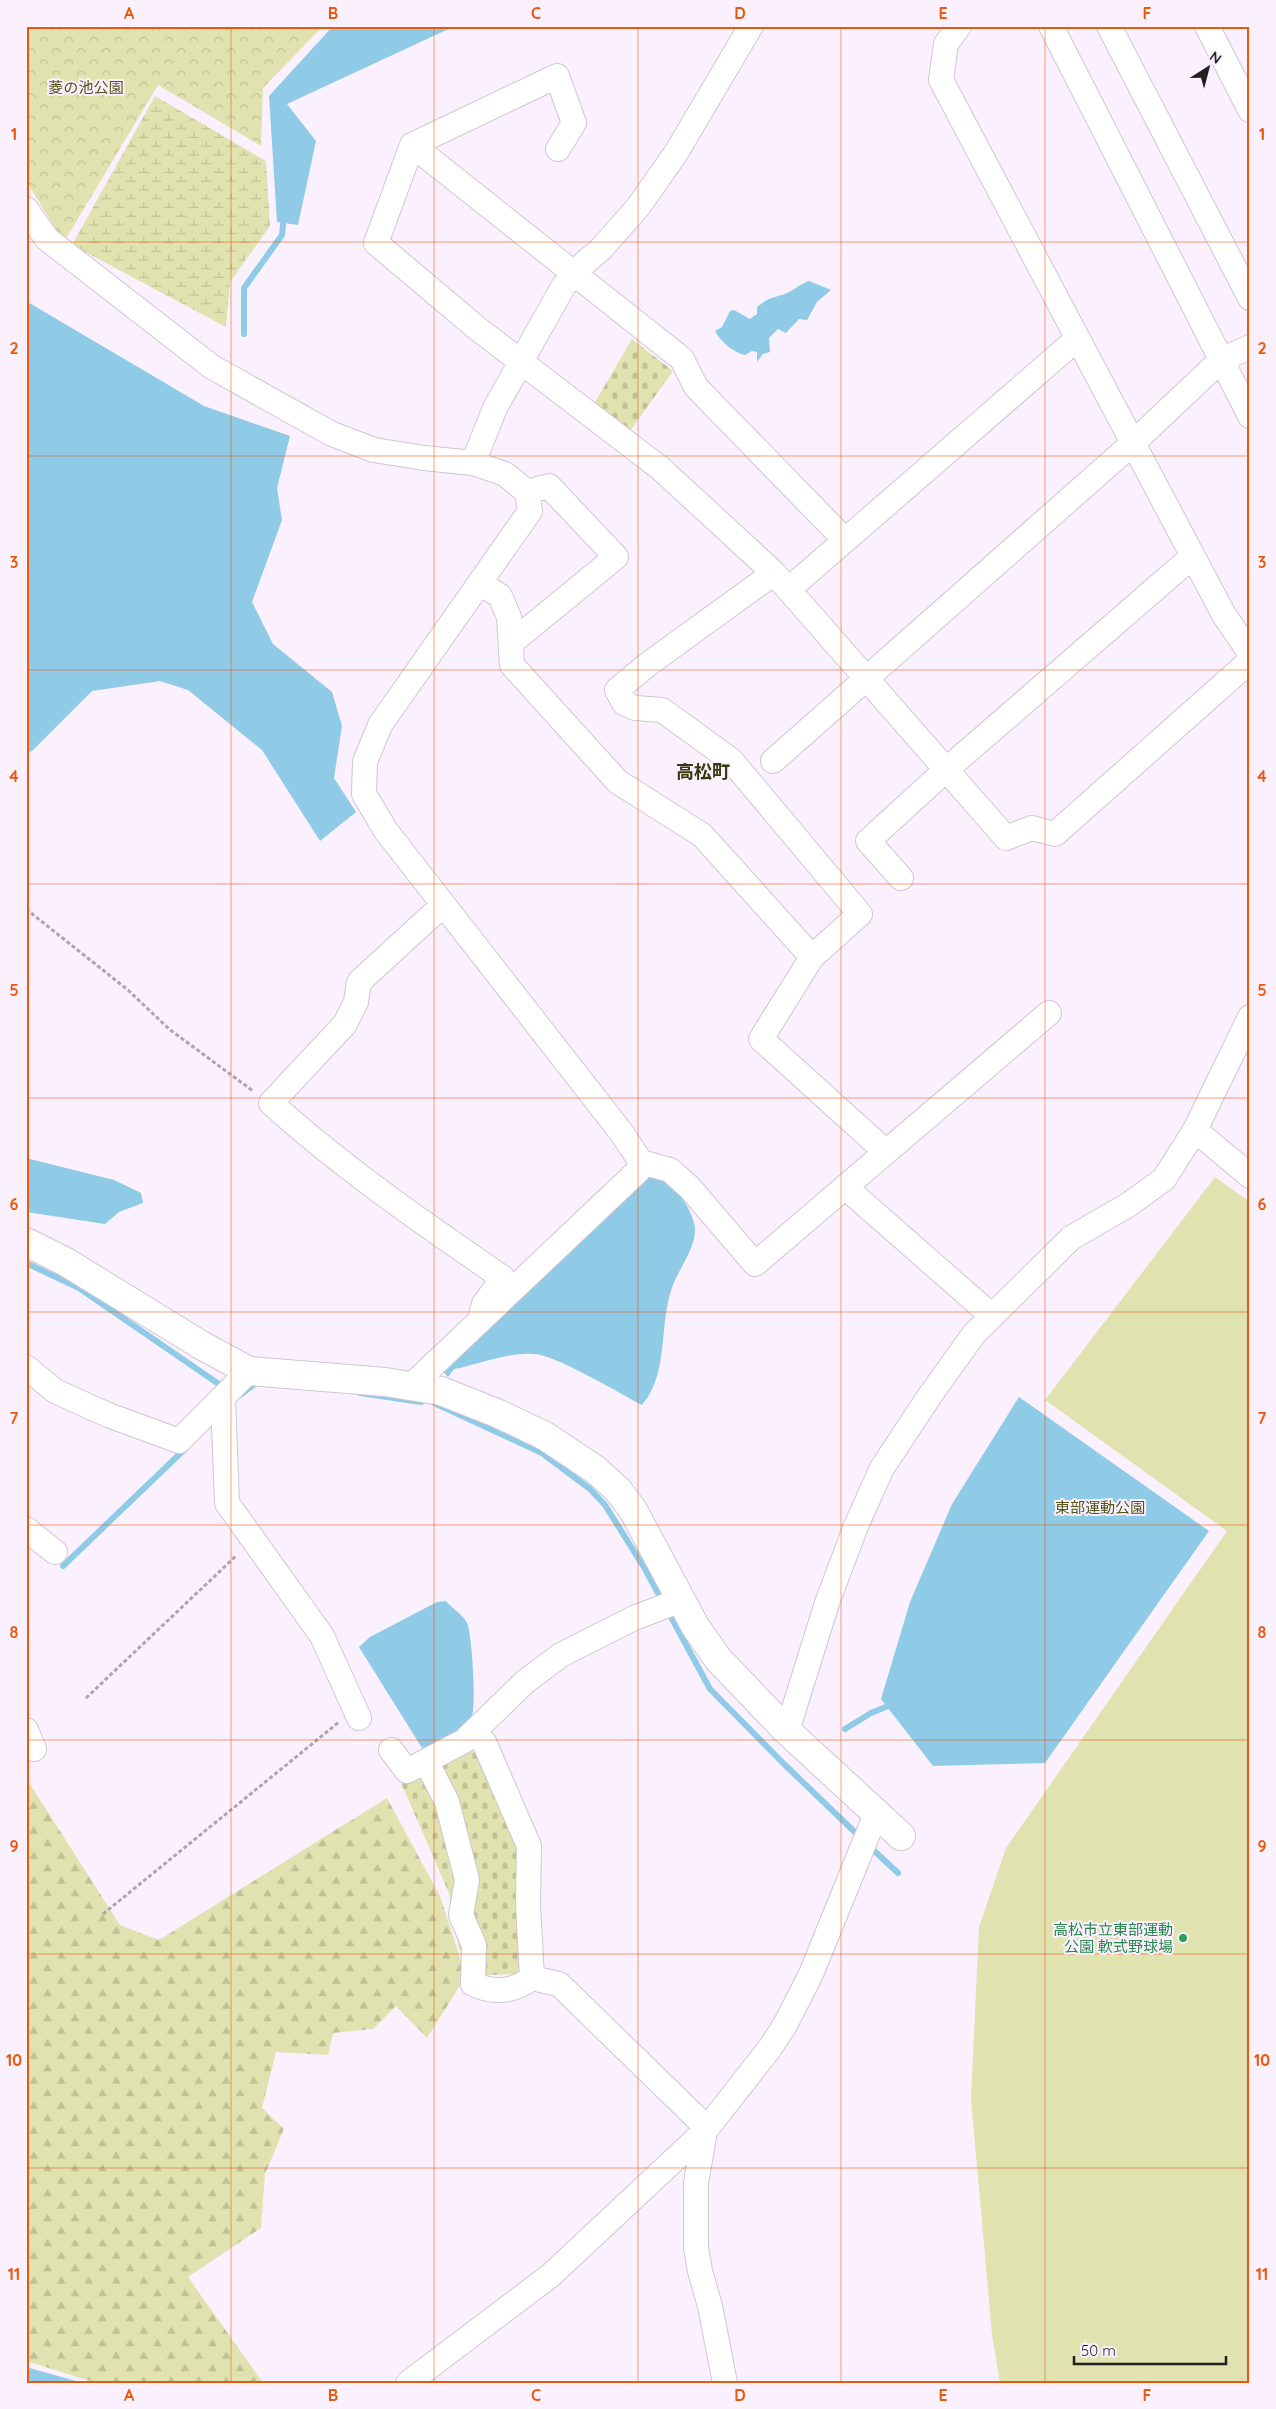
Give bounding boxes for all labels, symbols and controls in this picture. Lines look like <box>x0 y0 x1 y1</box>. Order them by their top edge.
text: A <box>124 3 135 23</box>
text: B <box>328 3 338 23</box>
text: C <box>531 3 541 23</box>
text: D <box>734 3 746 23</box>
text: E <box>938 3 948 23</box>
text: F <box>1143 3 1152 23</box>
north arrow <box>1184 42 1234 92</box>
text: N <box>1206 47 1225 68</box>
park label: 菱の池公園 <box>48 78 124 97</box>
text: 1 <box>11 124 17 144</box>
text: 1 <box>1259 124 1265 144</box>
text: 2 <box>9 338 19 358</box>
text: 2 <box>1257 338 1267 358</box>
text: 3 <box>10 552 18 572</box>
text: 3 <box>1258 552 1266 572</box>
district label: 高松町 <box>676 760 730 783</box>
text: 4 <box>9 766 19 786</box>
text: 4 <box>1257 766 1267 786</box>
text: 5 <box>9 980 19 1000</box>
text: 5 <box>1257 980 1267 1000</box>
text: 6 <box>10 1194 19 1214</box>
text: 6 <box>1258 1194 1267 1214</box>
text: 7 <box>10 1408 19 1428</box>
text: 7 <box>1258 1408 1267 1428</box>
park label: 東部運動公園 <box>1055 1498 1145 1517</box>
text: 8 <box>10 1622 19 1642</box>
text: 8 <box>1258 1622 1267 1642</box>
text: 9 <box>9 1836 19 1856</box>
text: 9 <box>1257 1836 1267 1856</box>
place label: 高松市立東部運動 公園 軟式野球場 <box>1053 1920 1173 1956</box>
marker: 高松市立東部運動 公園 軟式野球場 <box>1177 1932 1189 1944</box>
text: 10 <box>6 2050 22 2070</box>
text: 10 <box>1254 2050 1270 2070</box>
text: 11 <box>8 2264 20 2284</box>
text: 11 <box>1256 2264 1268 2284</box>
scale bar <box>1074 2334 1226 2366</box>
text: 50 m <box>1081 2341 1116 2360</box>
text: A <box>124 2385 135 2405</box>
text: B <box>328 2385 338 2405</box>
text: C <box>531 2385 541 2405</box>
text: D <box>734 2385 746 2405</box>
text: E <box>938 2385 948 2405</box>
text: F <box>1143 2385 1152 2405</box>

